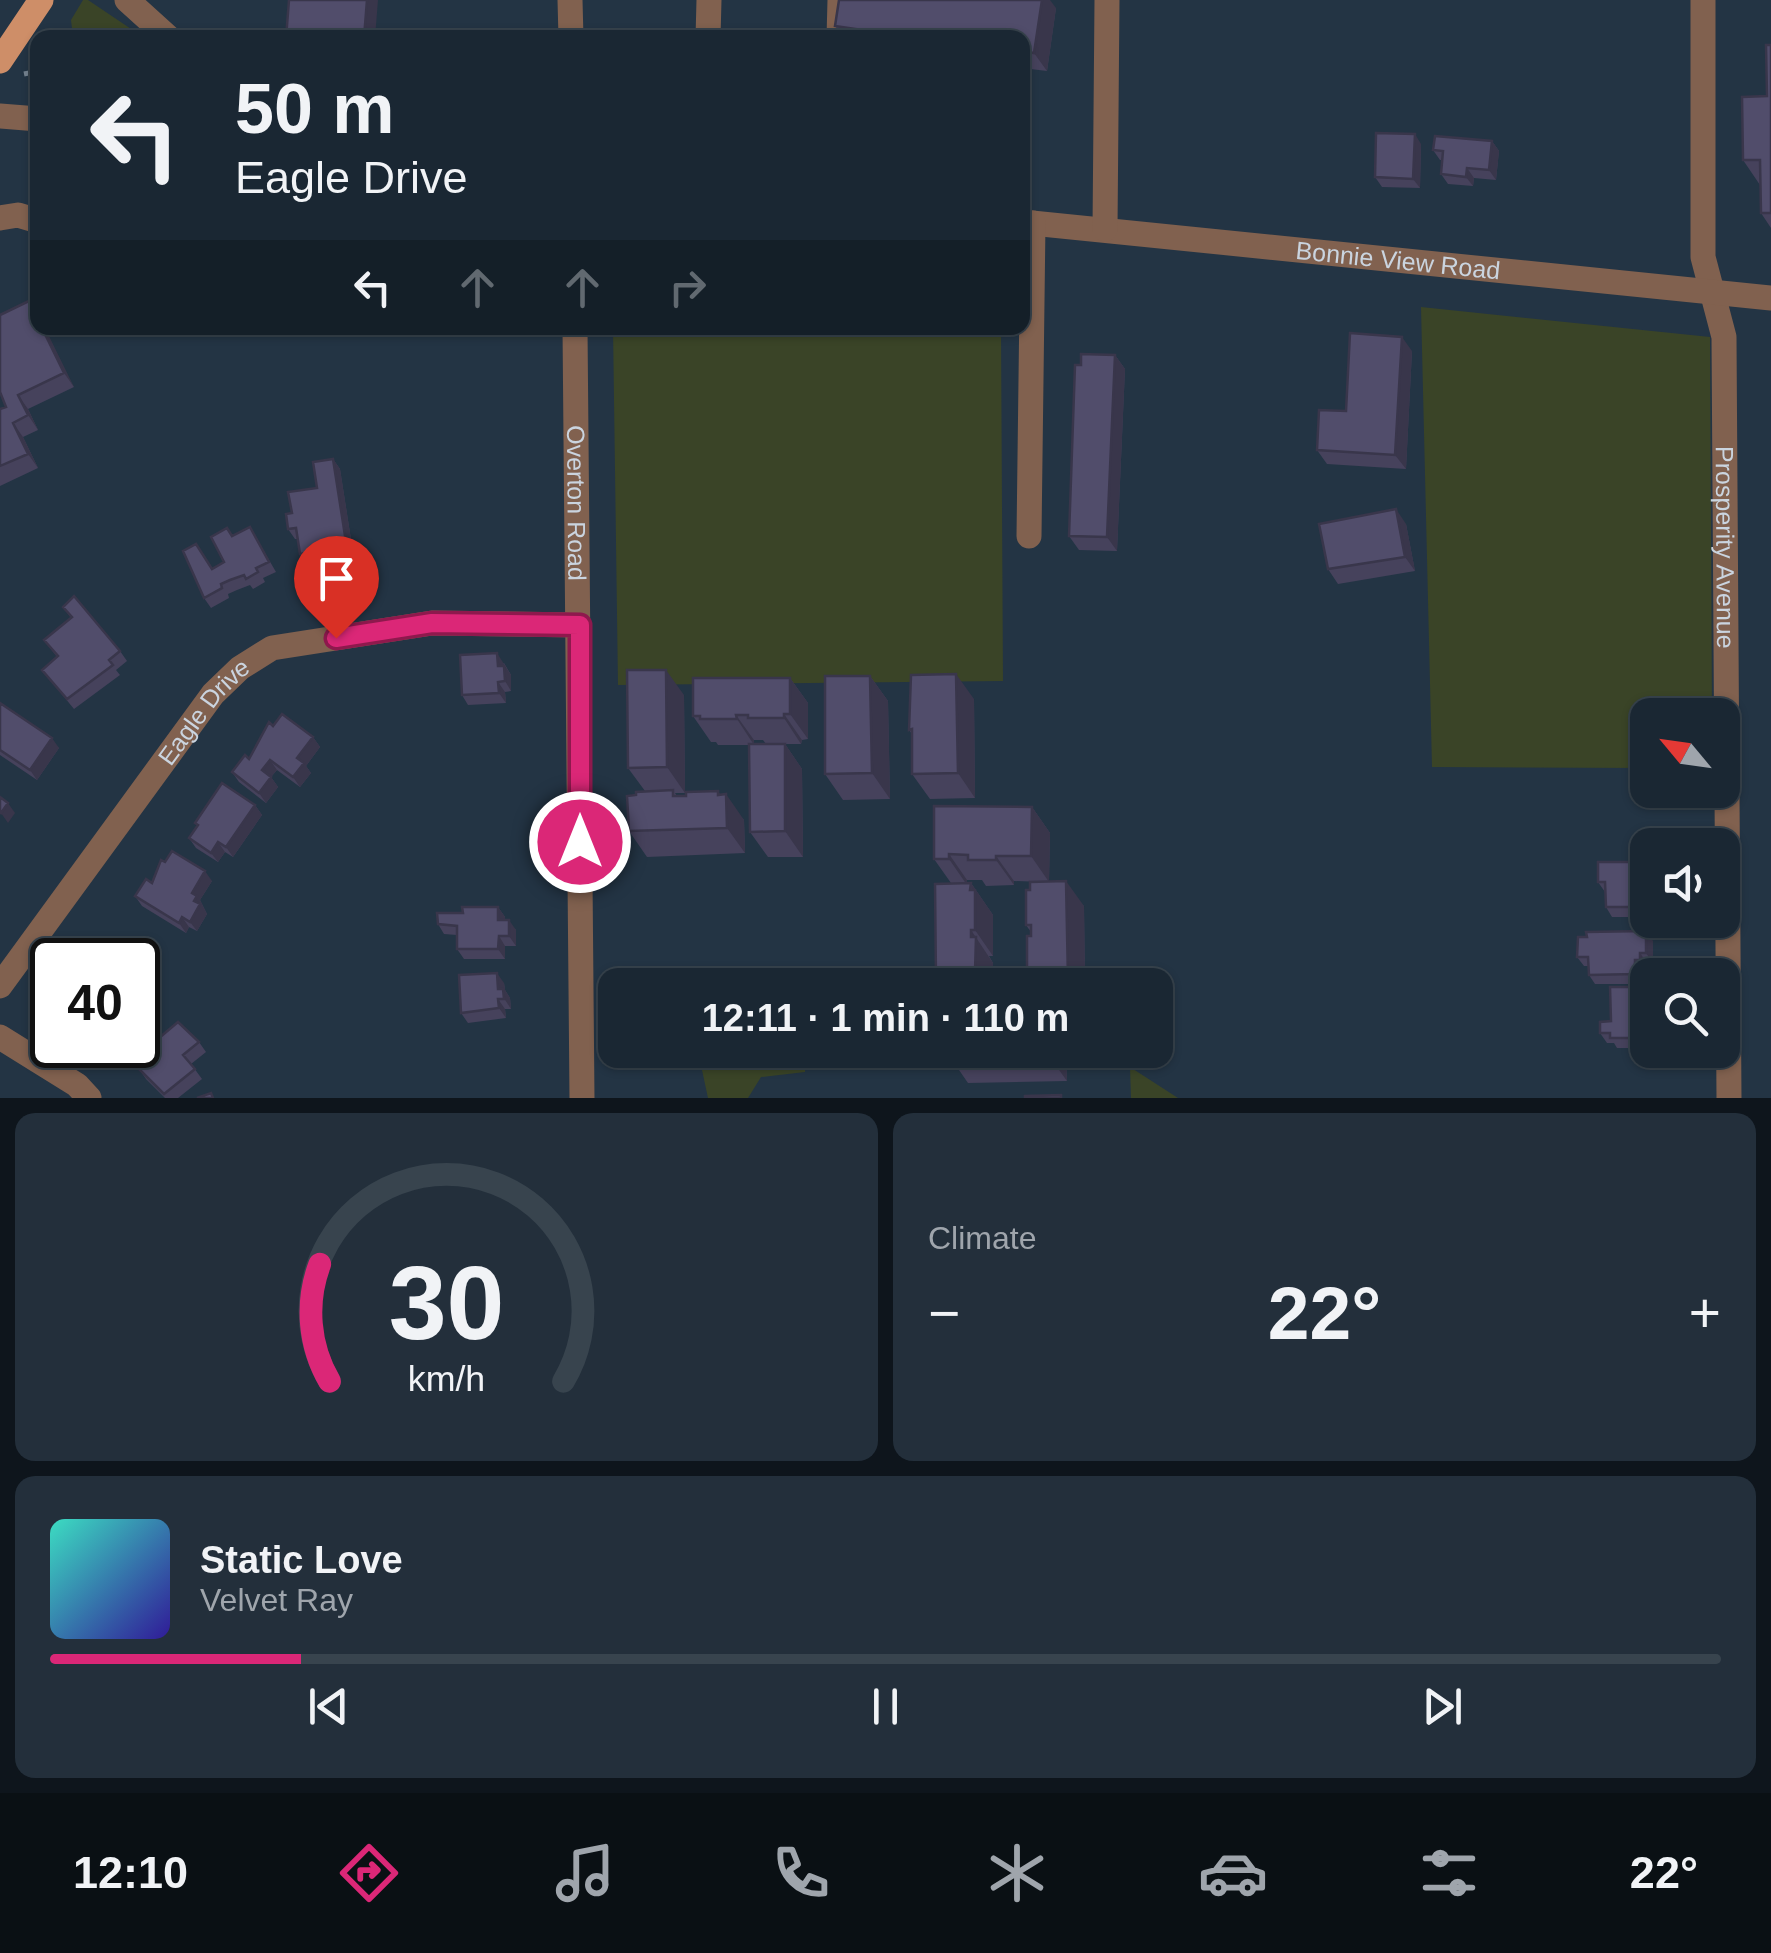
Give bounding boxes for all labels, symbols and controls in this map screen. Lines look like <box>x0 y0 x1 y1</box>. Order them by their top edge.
icon: left <box>70 70 200 200</box>
text: 50 m <box>235 70 395 148</box>
text: Eagle Drive <box>235 152 468 203</box>
street label: Bonnie View Road <box>1295 236 1502 284</box>
icon: left <box>345 260 400 315</box>
icon: ahead <box>450 260 505 315</box>
icon: ahead <box>555 260 610 315</box>
icon: right <box>660 260 715 315</box>
street label: Overton Road <box>562 425 591 581</box>
street label: Prosperity Avenue <box>1711 446 1740 649</box>
pin <box>294 536 379 639</box>
icon: arrive <box>309 551 364 606</box>
street label: Eagle Drive <box>152 652 254 770</box>
north arrow <box>1630 698 1740 808</box>
map controls <box>1630 698 1740 1068</box>
position arrow <box>528 790 632 894</box>
button: sound <box>1630 828 1740 938</box>
speed limit sign: 40 <box>30 938 160 1068</box>
button: search <box>1630 958 1740 1068</box>
text: 12:11 · 1 min · 110 m <box>702 997 1069 1039</box>
text: Climate <box>928 1220 1036 1256</box>
text: 30 <box>389 1245 504 1361</box>
text: 22° <box>1268 1271 1381 1355</box>
text: − <box>928 1282 960 1344</box>
text: + <box>1689 1282 1721 1344</box>
text: km/h <box>408 1359 485 1399</box>
text: Static Love <box>200 1539 403 1581</box>
text: Velvet Ray <box>200 1582 353 1618</box>
icon: previous <box>301 1679 356 1734</box>
icon: pause <box>858 1679 913 1734</box>
icon: next <box>1415 1679 1470 1734</box>
icon: directions <box>334 1838 404 1908</box>
icon: music <box>550 1838 620 1908</box>
icon: phone <box>766 1838 836 1908</box>
icon: climate <box>982 1838 1052 1908</box>
icon: car <box>1198 1838 1268 1908</box>
icon: filters <box>1414 1838 1484 1908</box>
text: 12:10 <box>73 1847 188 1898</box>
text: 22° <box>1630 1847 1698 1898</box>

